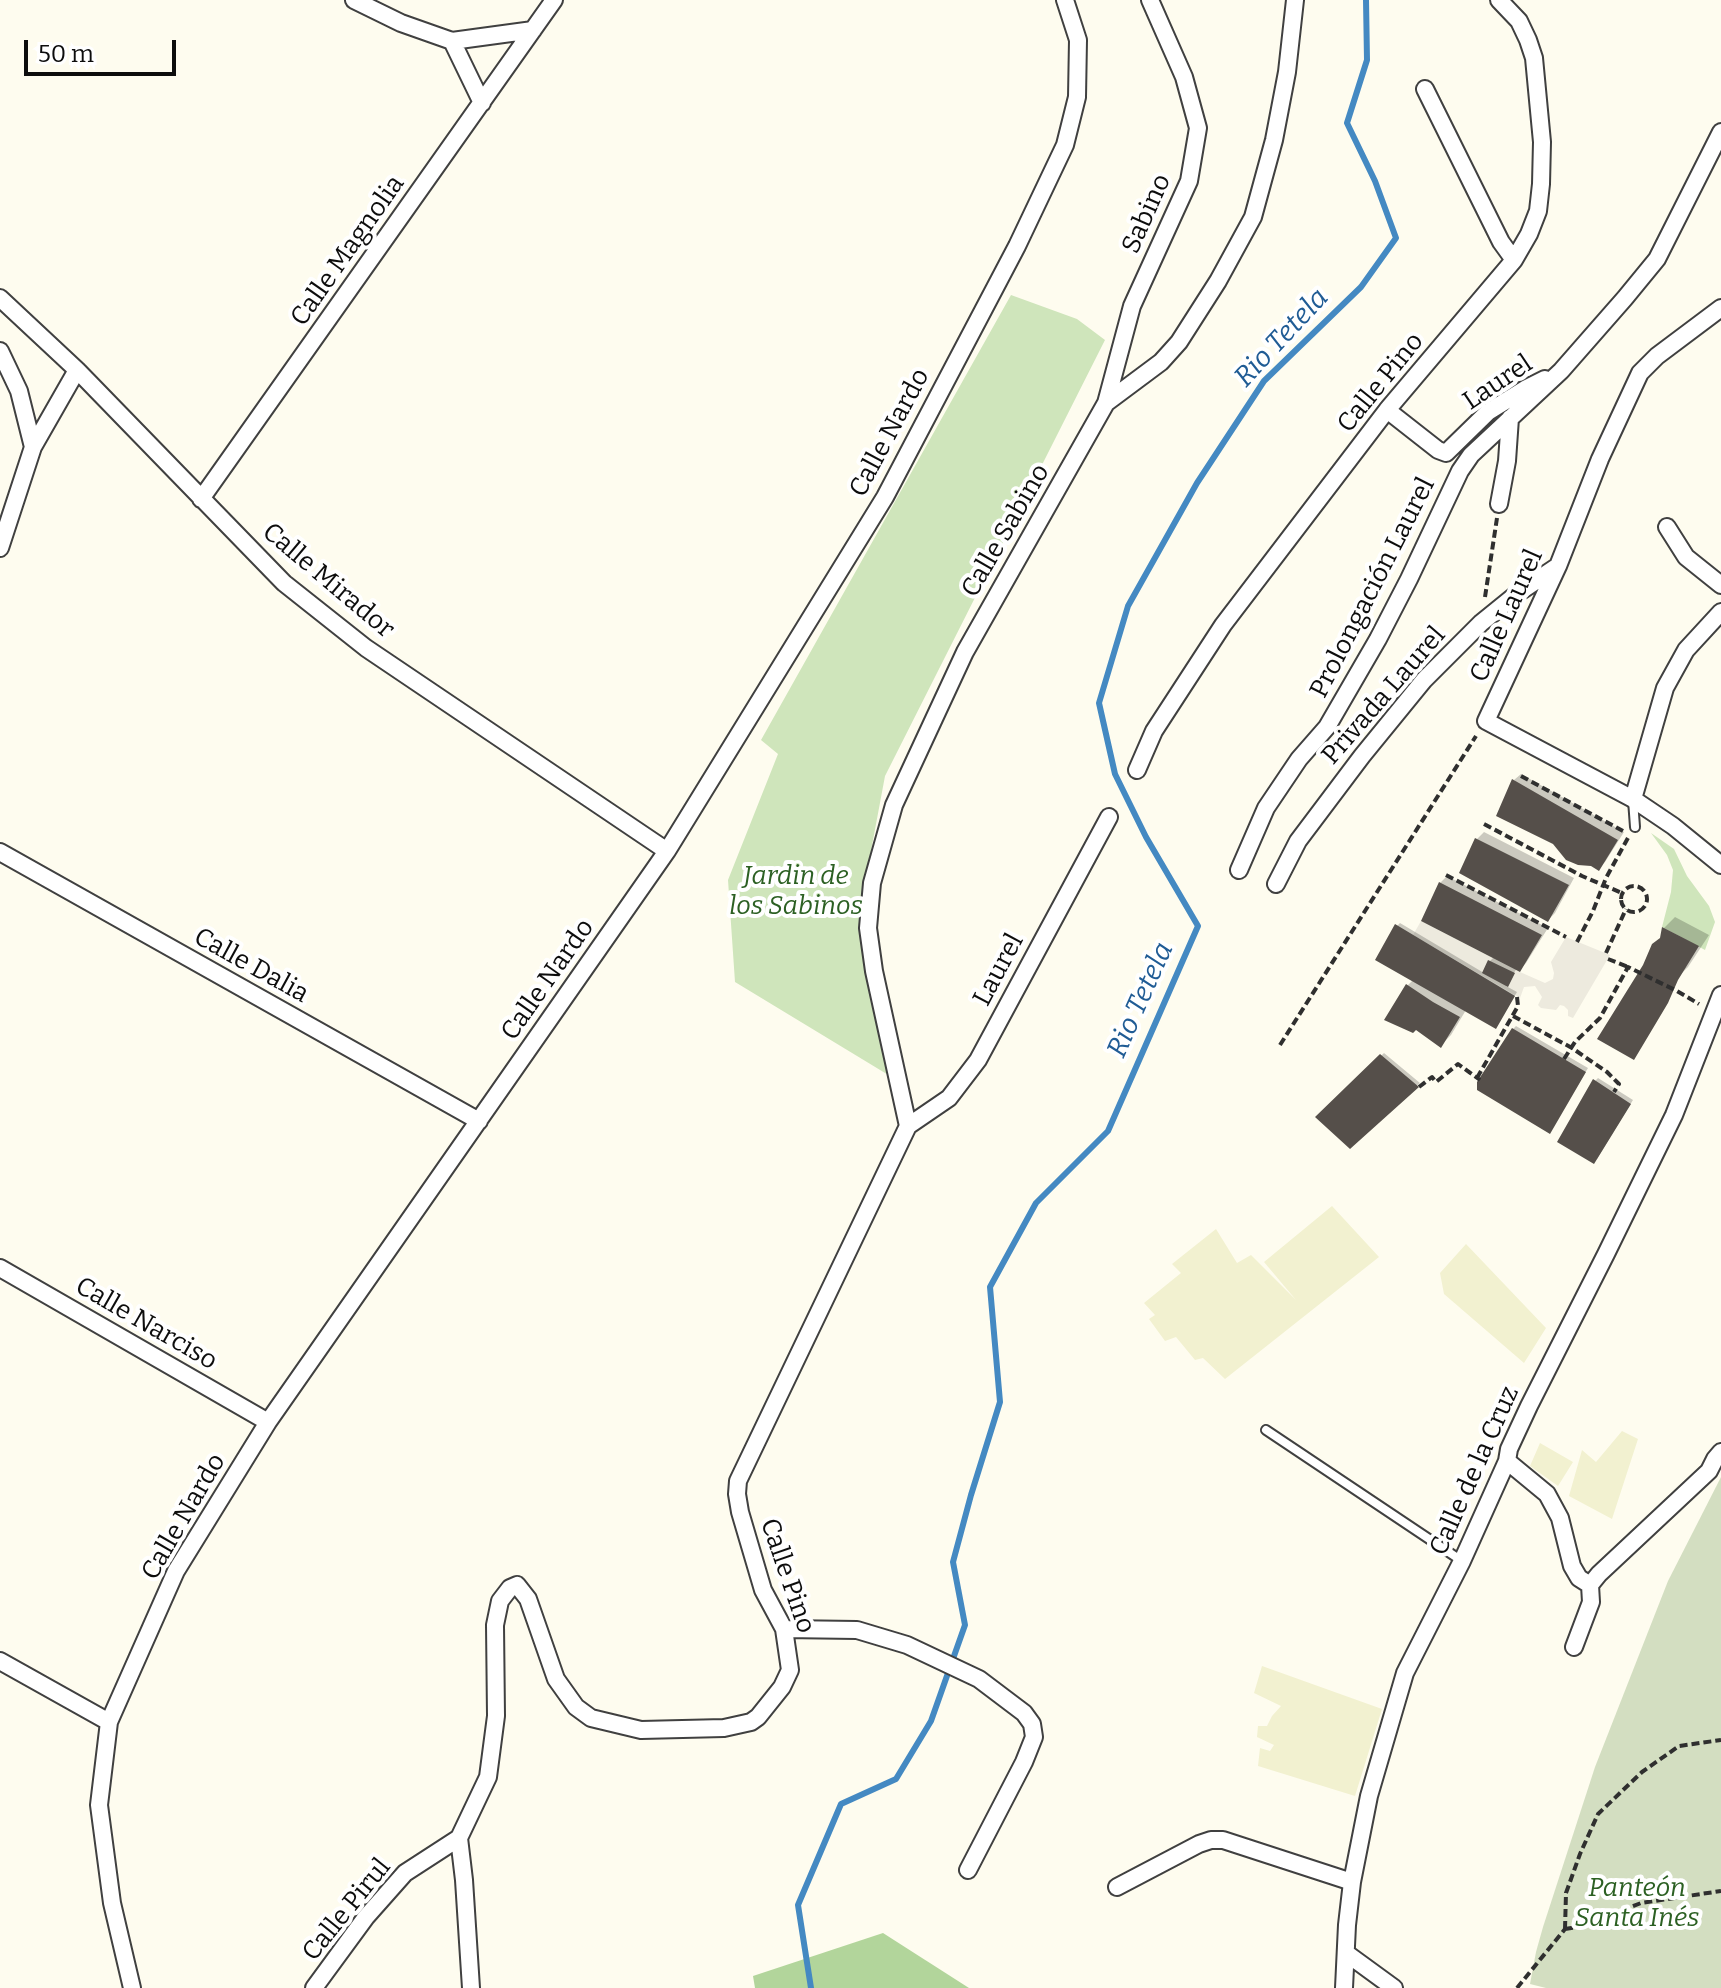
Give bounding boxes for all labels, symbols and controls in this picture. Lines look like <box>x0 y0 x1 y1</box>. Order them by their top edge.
scale bar <box>28 24 180 74</box>
text: 50 m <box>38 40 94 68</box>
street label: Calle Magnolia <box>285 170 411 332</box>
street label: Sabino <box>1116 170 1178 258</box>
water label: Rio Tetela <box>1228 282 1336 394</box>
street label: Calle Pino <box>1331 327 1431 439</box>
street label: Laurel <box>1457 349 1539 417</box>
street label: Calle Nardo <box>843 364 937 502</box>
street label: Calle Sabino <box>955 459 1057 603</box>
street label: Prolongación Laurel <box>1304 473 1442 703</box>
street label: Calle Mirador <box>256 517 400 645</box>
street label: Calle Laurel <box>1464 545 1550 687</box>
street label: Privada Laurel <box>1316 621 1452 771</box>
park label: Jardin de los Sabinos <box>729 861 863 922</box>
street label: Calle Nardo <box>495 914 601 1046</box>
street label: Calle Dalia <box>188 922 314 1010</box>
street label: Laurel <box>967 929 1031 1011</box>
water label: Rio Tetela <box>1101 937 1181 1063</box>
street label: Calle Narciso <box>70 1271 222 1377</box>
street label: Calle de la Cruz <box>1424 1382 1526 1560</box>
street label: Calle Nardo <box>135 1448 233 1586</box>
street label: Calle Pino <box>753 1515 821 1637</box>
street label: Calle Pirul <box>296 1852 398 1968</box>
park label: Panteón Santa Inés <box>1575 1873 1699 1934</box>

